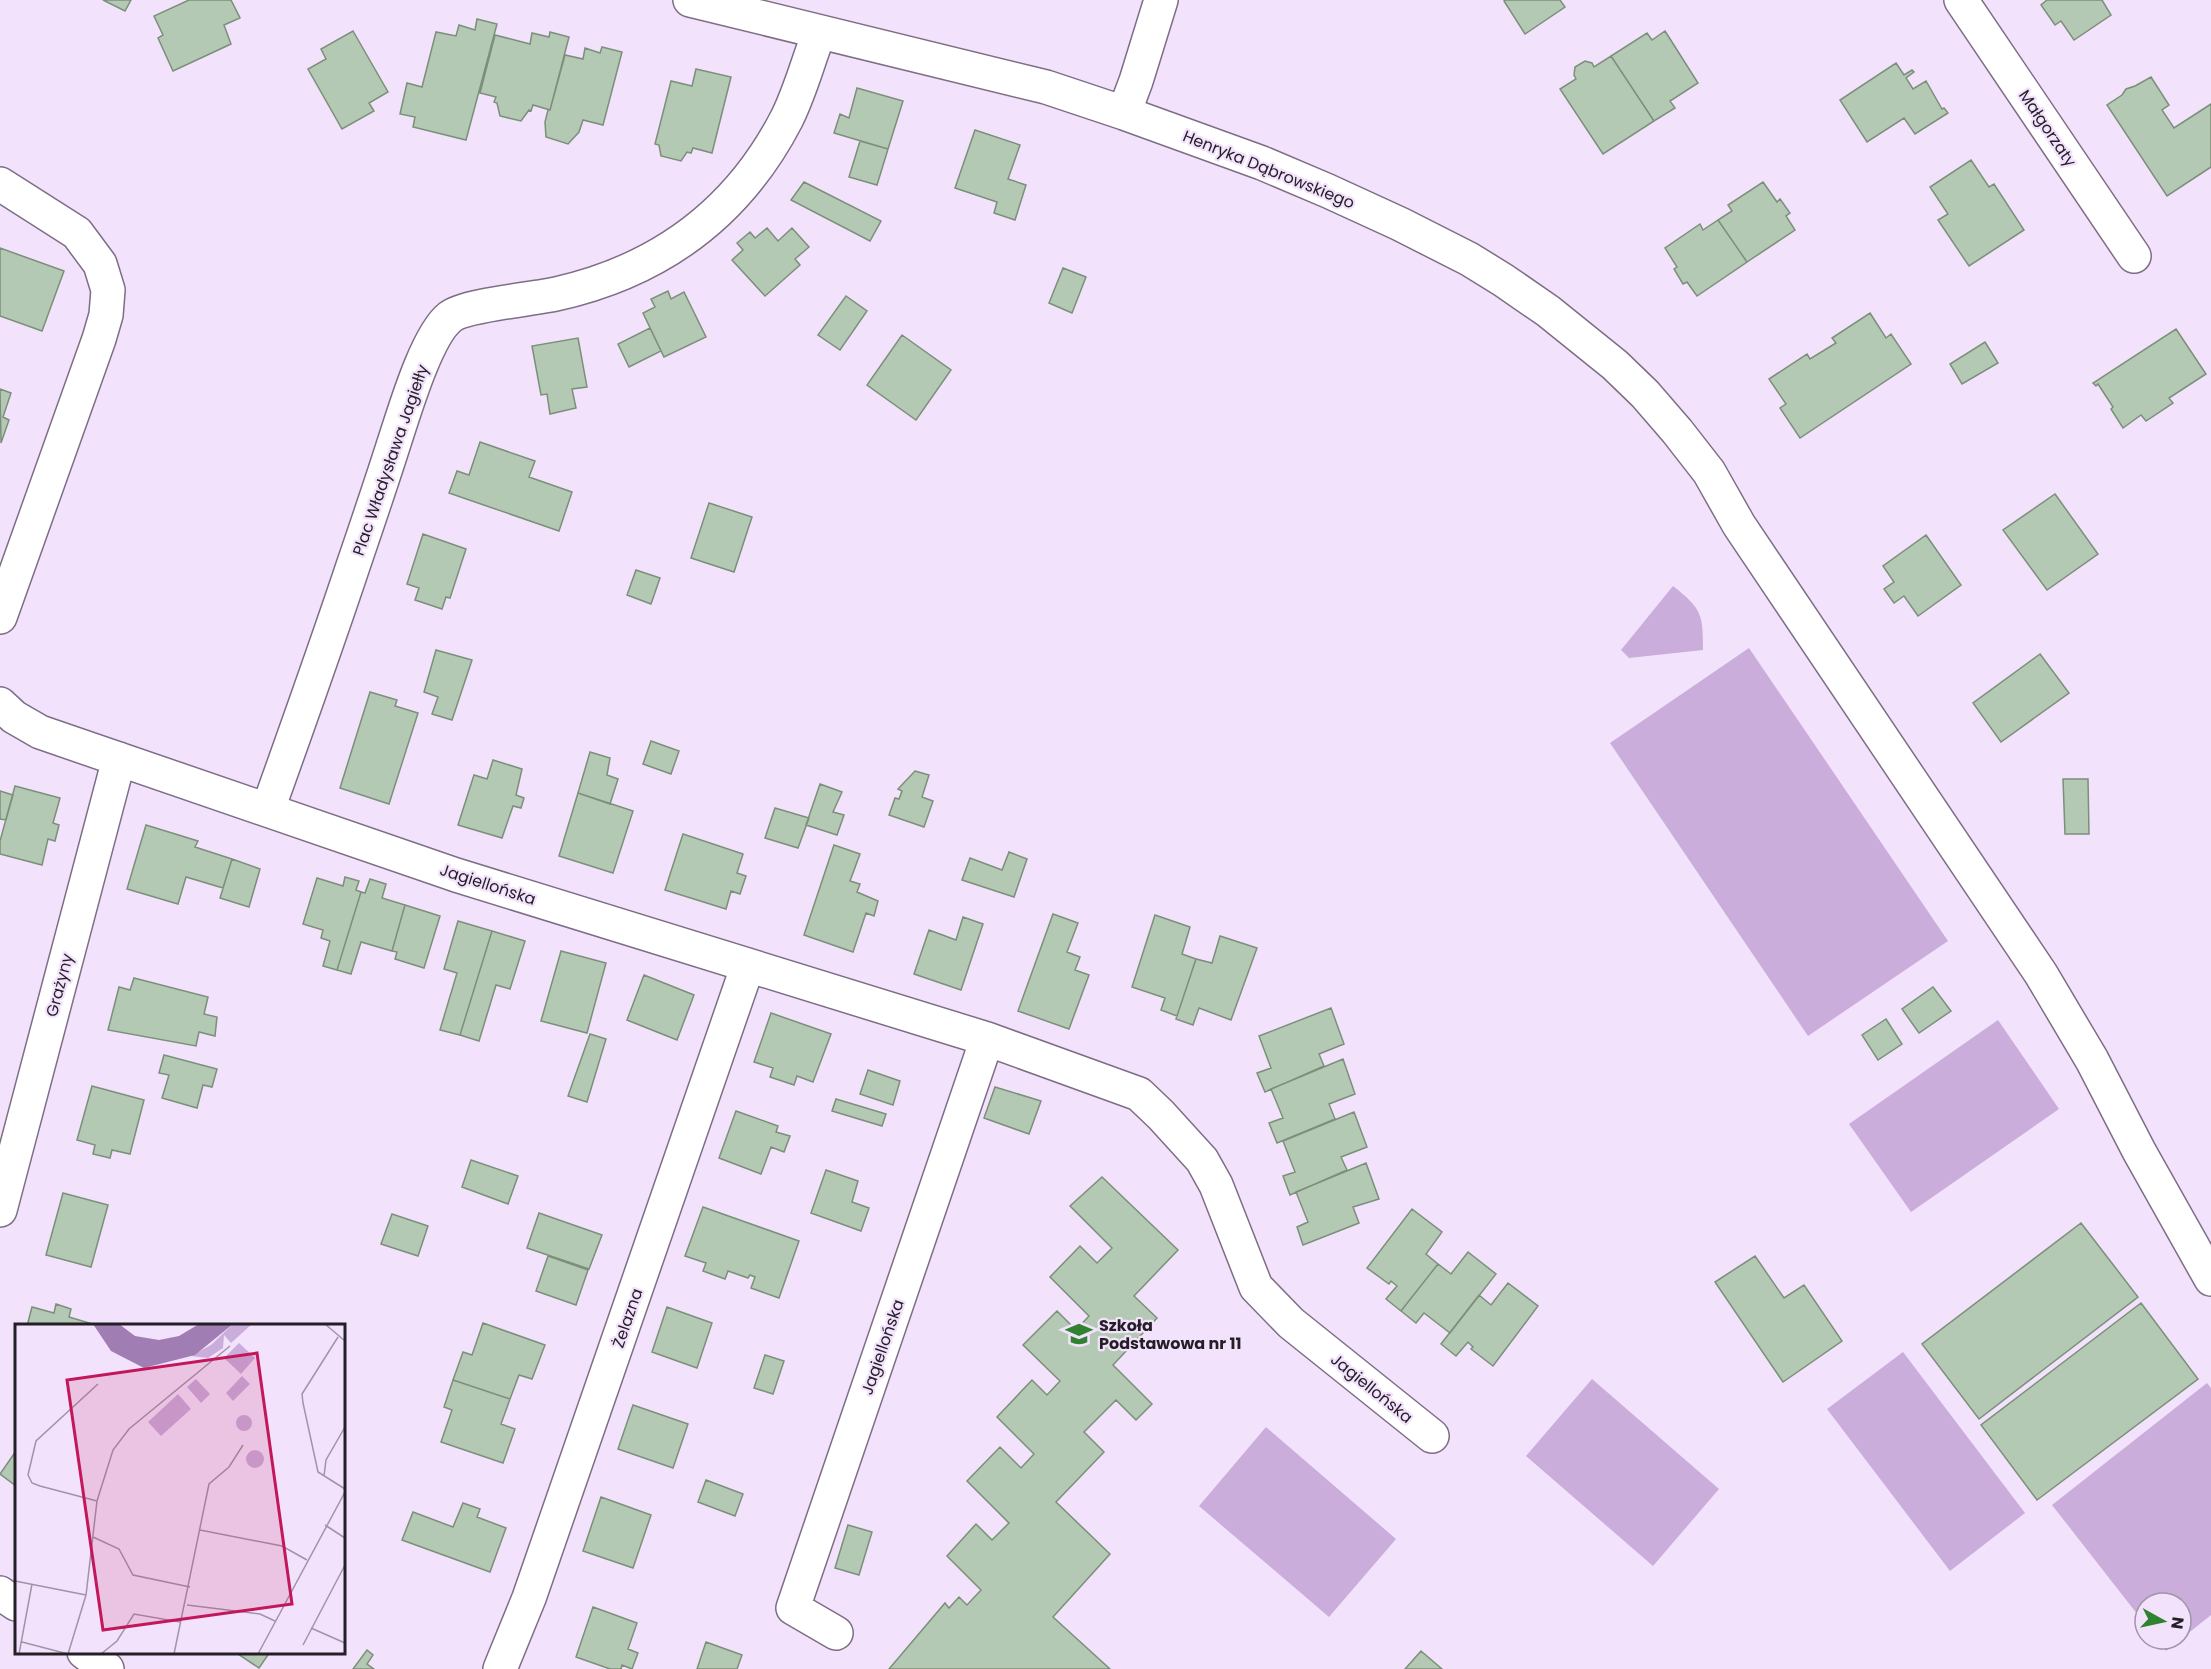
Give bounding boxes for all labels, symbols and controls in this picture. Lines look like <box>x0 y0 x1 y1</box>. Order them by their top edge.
street label: Małgorzaty <box>2013 85 2082 171</box>
street label: Henryka Dąbrowskiego <box>1180 124 1358 214</box>
street label: Plac Władysława Jagiełły <box>347 362 434 559</box>
street label: Jagiellońska <box>437 858 539 911</box>
street label: Grażyny <box>40 951 79 1019</box>
street label: Żelazna <box>607 1285 648 1351</box>
street label: Jagiellońska <box>855 1296 910 1398</box>
place label: Szkoła Podstawowa nr 11 <box>1099 1314 1242 1355</box>
school or university icon: Szkoła Podstawowa nr 11 <box>1064 1319 1094 1349</box>
inset map <box>15 1324 345 1654</box>
street label: Jagiellońska <box>1326 1348 1418 1429</box>
north arrow <box>2133 1591 2193 1651</box>
text: N <box>2165 1615 2190 1631</box>

